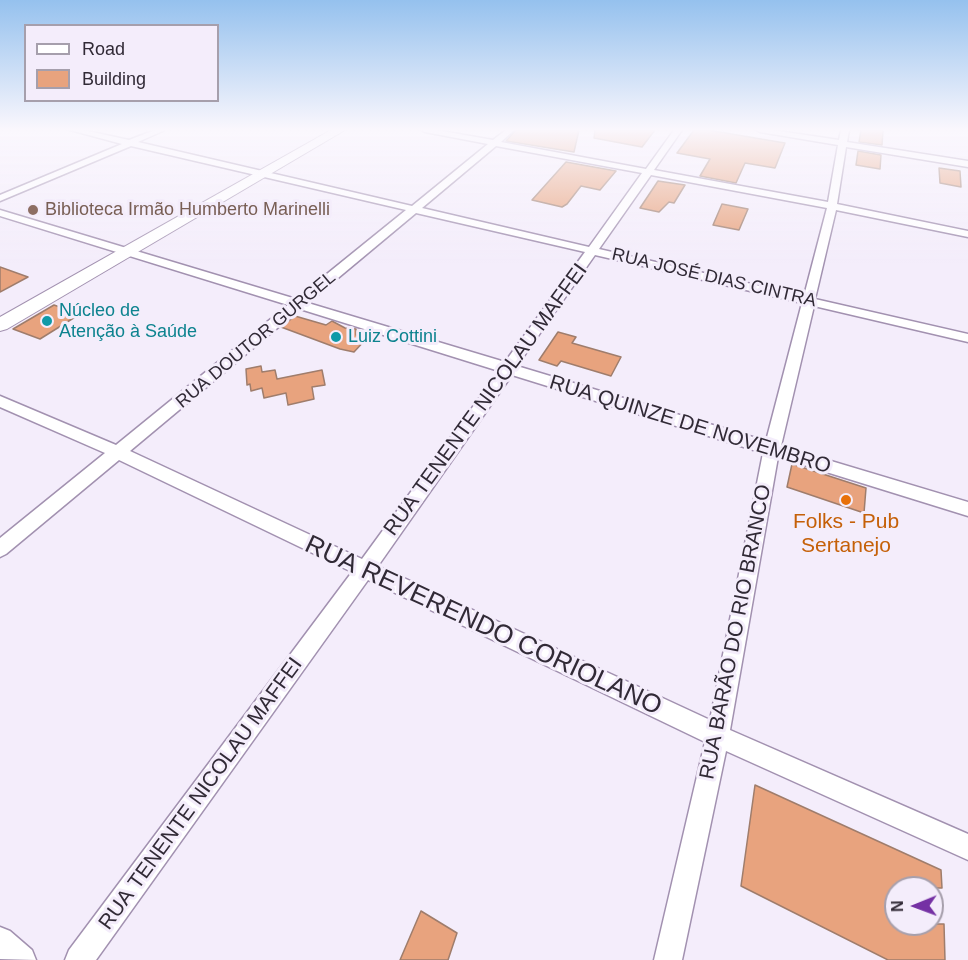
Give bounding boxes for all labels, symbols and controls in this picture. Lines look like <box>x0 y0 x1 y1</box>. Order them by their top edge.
legend <box>24 24 219 102</box>
text: Road <box>82 39 125 59</box>
text: Building <box>82 69 146 89</box>
place label: Biblioteca Irmão Humberto Marinelli <box>45 199 330 221</box>
marker: Biblioteca Irmão Humberto Marinelli <box>26 203 40 217</box>
street label: RUA JOSÉ DIAS CINTRA <box>610 244 818 312</box>
street label: RUA TENENTE NICOLAU MAFFEI <box>379 259 593 541</box>
street label: RUA DOUTOR GURGEL <box>172 267 340 413</box>
place label: Núcleo de Atenção à Saúde <box>59 300 197 342</box>
marker: Núcleo de Atenção à Saúde <box>40 314 54 328</box>
place label: Luiz Cottini <box>348 326 437 348</box>
marker: Luiz Cottini <box>329 330 343 344</box>
street label: RUA QUINZE DE NOVEMBRO <box>546 370 834 480</box>
street label: RUA BARÃO DO RIO BRANCO <box>695 482 777 782</box>
marker: Folks - Pub Sertanejo <box>839 493 853 507</box>
place label: Folks - Pub Sertanejo <box>793 509 899 559</box>
street label: RUA REVERENDO CORIOLANO <box>300 529 666 723</box>
street label: RUA TENENTE NICOLAU MAFFEI <box>94 653 308 935</box>
north arrow <box>884 876 944 936</box>
text: N <box>889 900 906 912</box>

